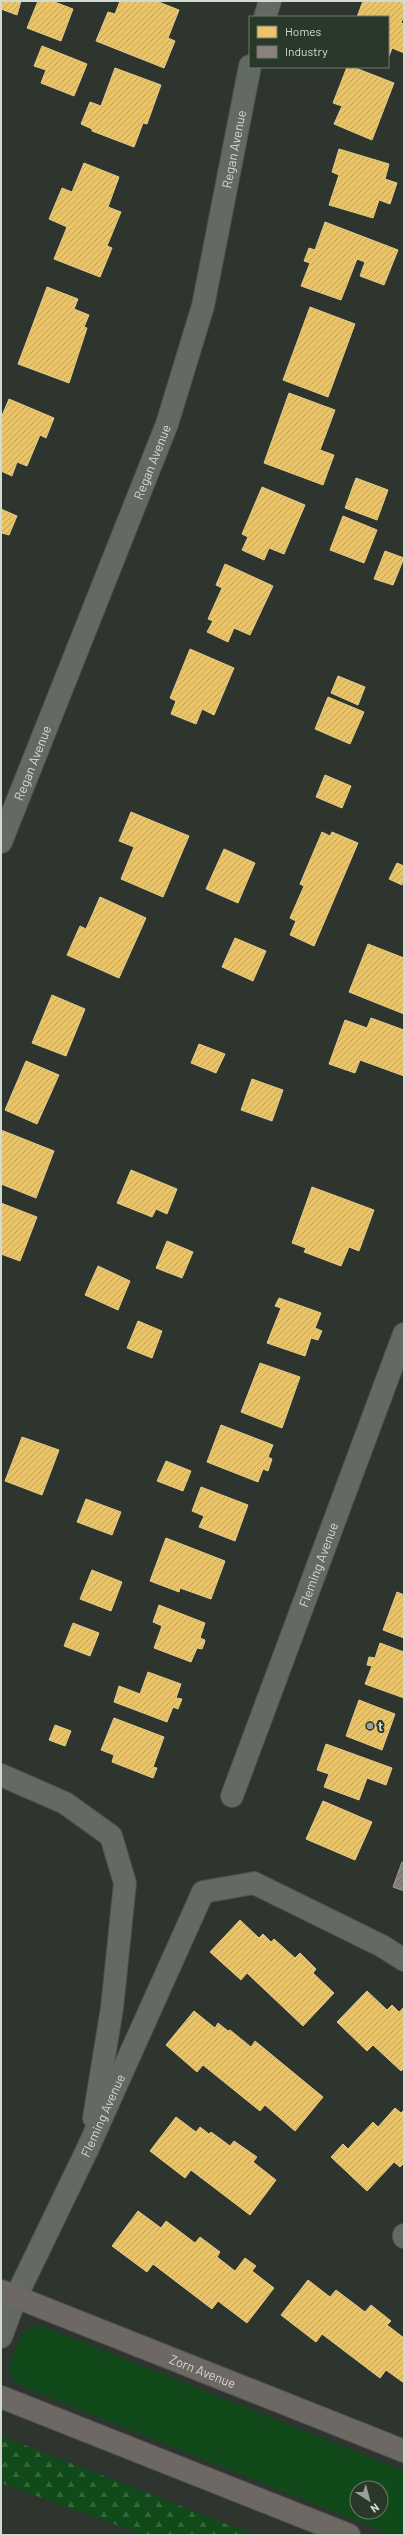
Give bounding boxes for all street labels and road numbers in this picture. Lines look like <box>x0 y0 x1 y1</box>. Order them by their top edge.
street label: Regan Avenue <box>218 109 249 190</box>
street label: Regan Avenue <box>130 422 174 502</box>
street label: Regan Avenue <box>10 723 54 803</box>
street label: Fleming Avenue <box>295 1520 341 1609</box>
street label: Fleming Avenue <box>77 2071 128 2159</box>
street label: Zorn Avenue <box>167 2351 238 2391</box>

